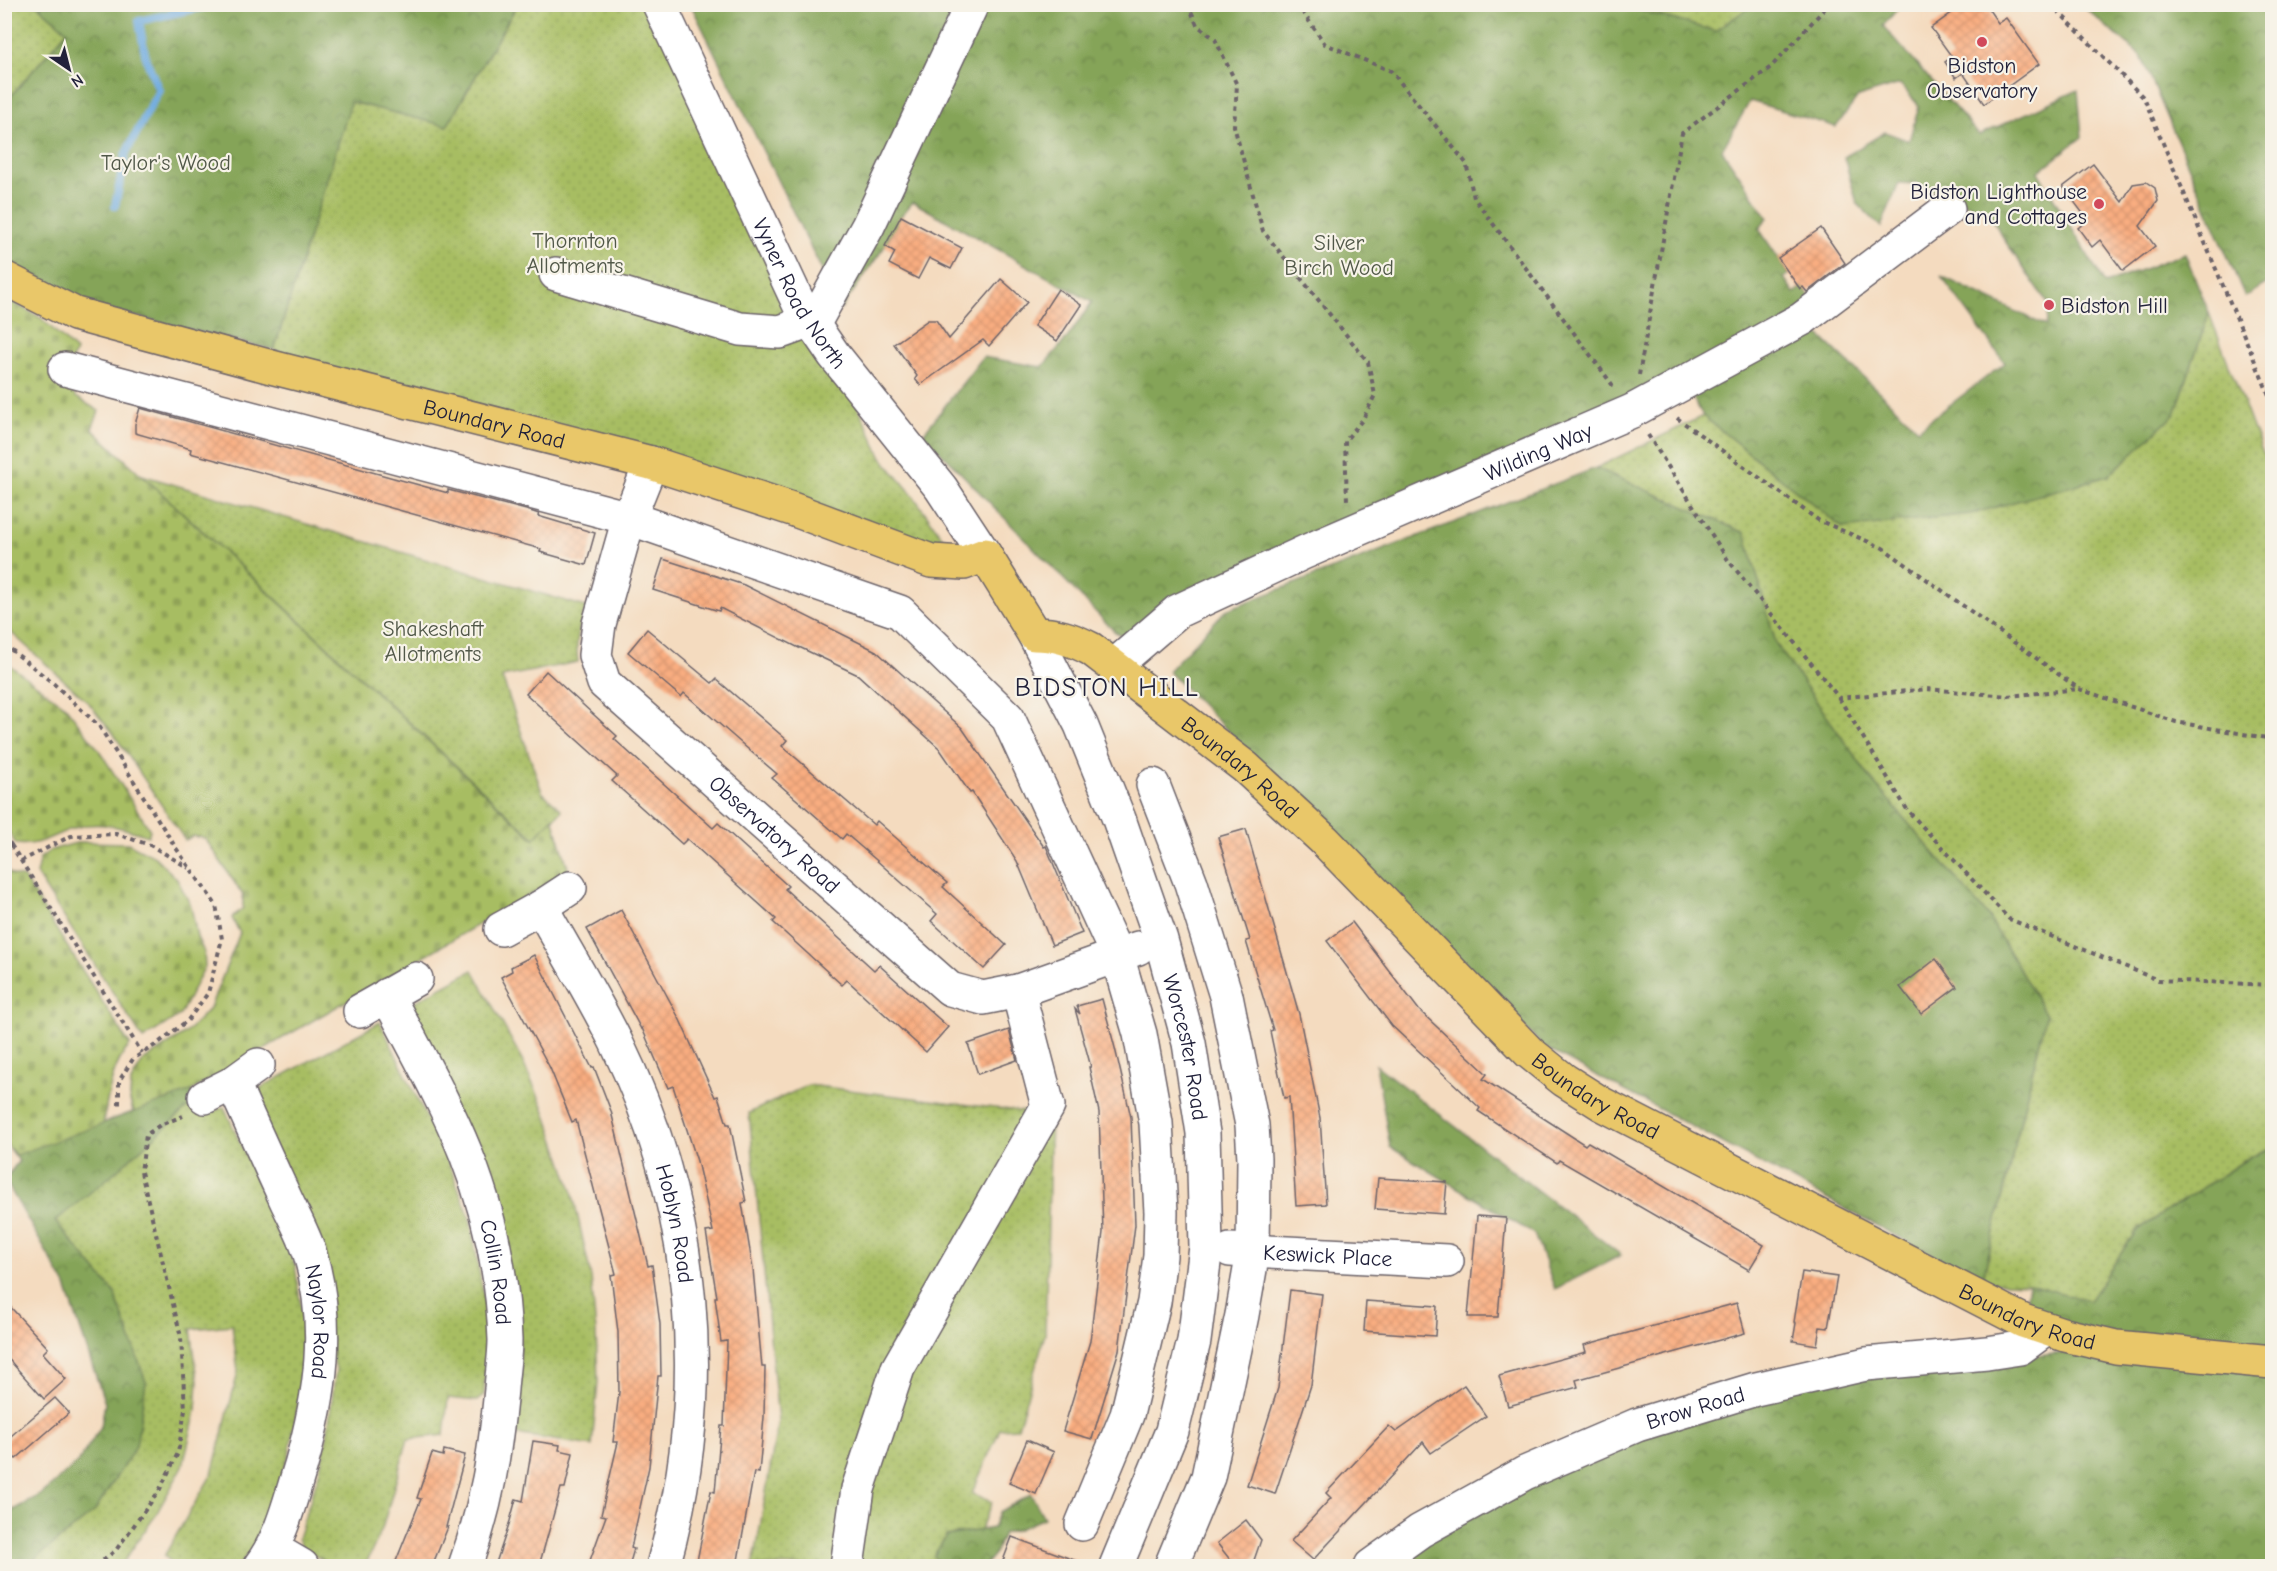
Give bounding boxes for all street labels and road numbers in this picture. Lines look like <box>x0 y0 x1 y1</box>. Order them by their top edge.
street label: Vyner Road North <box>747 214 852 374</box>
street label: Boundary Road <box>421 394 568 455</box>
street label: Wilding Way <box>1480 418 1597 487</box>
street label: Boundary Road <box>1176 711 1304 824</box>
street label: Observatory Road <box>703 770 845 899</box>
street label: Worcester Road <box>1157 971 1213 1122</box>
street label: Boundary Road <box>1526 1047 1663 1145</box>
street label: Hoblyn Road <box>650 1161 699 1285</box>
street label: Collin Road <box>474 1217 516 1326</box>
street label: Keswick Place <box>1263 1240 1393 1272</box>
street label: Naylor Road <box>299 1262 334 1380</box>
street label: Boundary Road <box>1954 1278 2098 1356</box>
street label: Brow Road <box>1643 1381 1748 1435</box>

